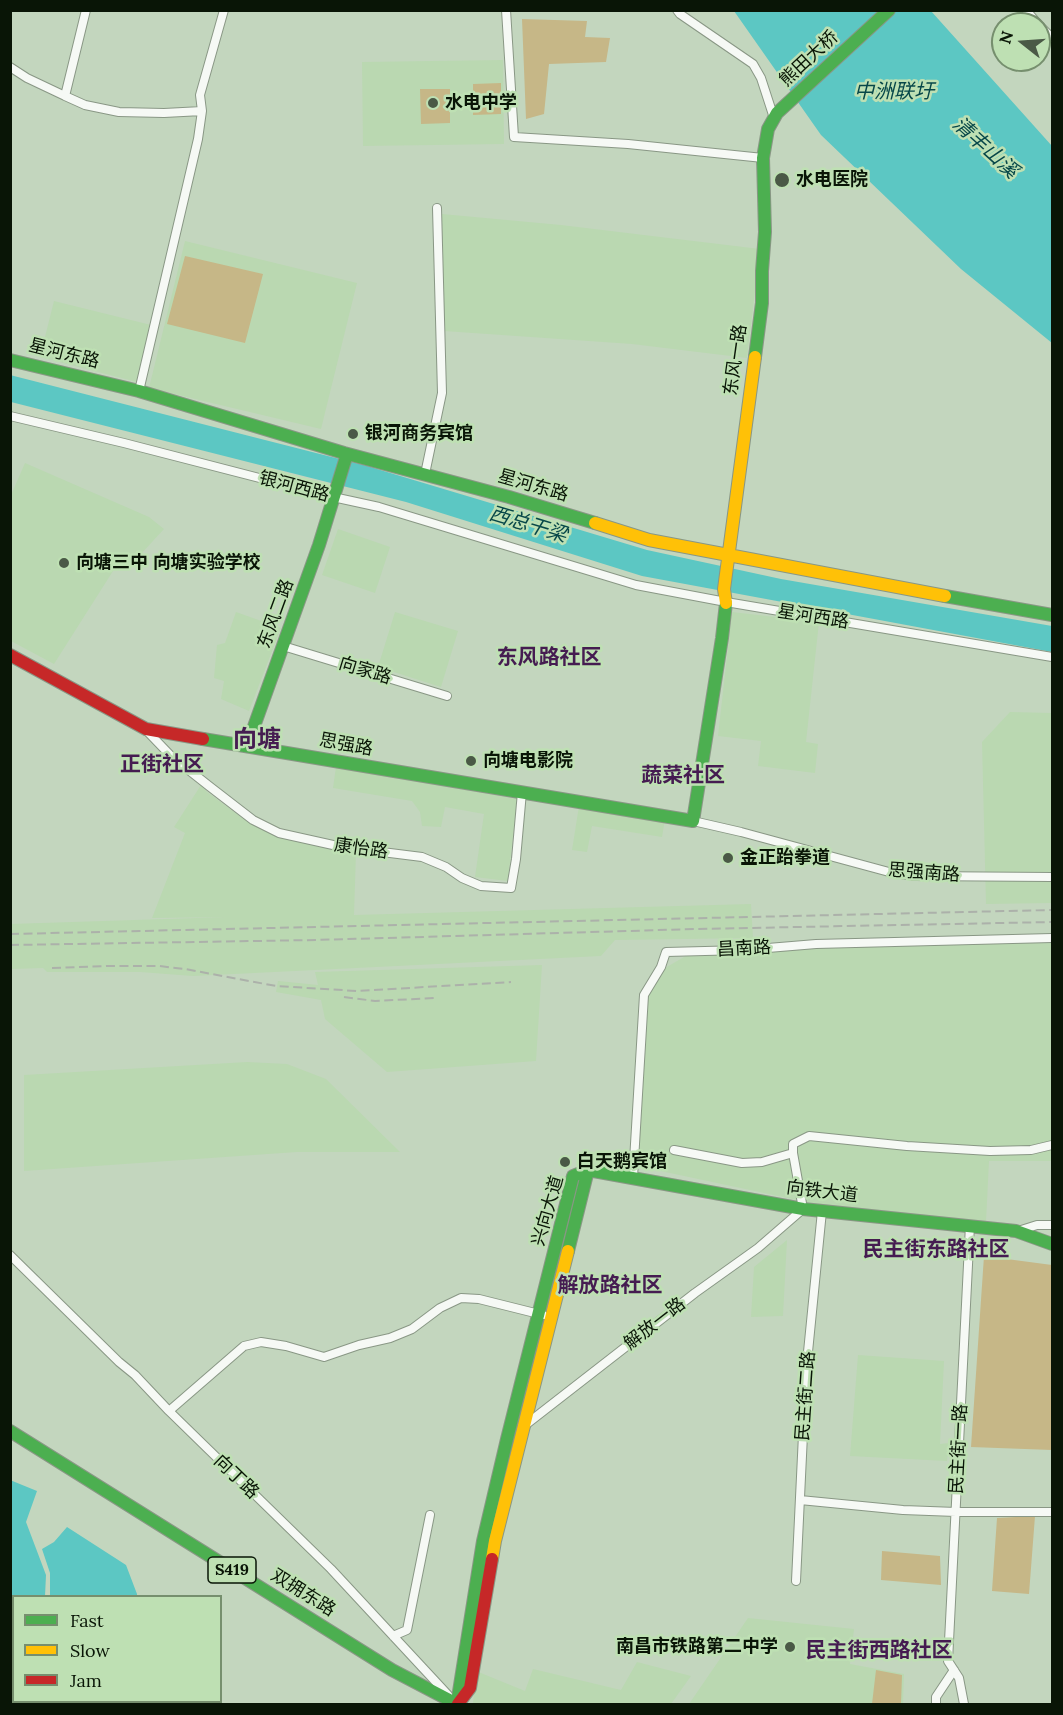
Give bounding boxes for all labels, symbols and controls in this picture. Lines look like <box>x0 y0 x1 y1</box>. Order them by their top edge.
north arrow <box>991 12 1051 72</box>
street label: 熊田大桥 <box>775 27 843 91</box>
text: N <box>994 28 1017 46</box>
water label: 中洲联圩 <box>854 80 934 104</box>
place label: 水电中学 <box>445 92 517 114</box>
marker: 水电中学 <box>426 96 440 110</box>
water label: 清丰山溪 <box>947 112 1023 184</box>
place label: 水电医院 <box>796 169 868 191</box>
marker: 水电医院 <box>773 171 791 189</box>
street label: 东风一路 <box>720 323 752 397</box>
street label: 星河东路 <box>26 335 102 373</box>
place label: 银河商务宾馆 <box>365 423 473 445</box>
marker: 银河商务宾馆 <box>346 427 360 441</box>
street label: 星河东路 <box>495 466 571 506</box>
street label: 银河西路 <box>256 467 332 507</box>
water label: 西总干梁 <box>486 502 570 548</box>
place label: 向塘三中 向塘实验学校 <box>76 552 261 574</box>
marker: 向塘三中 向塘实验学校 <box>57 556 71 570</box>
street label: 东风二路 <box>254 576 298 652</box>
street label: 星河西路 <box>776 601 850 633</box>
district label: 东风路社区 <box>497 645 601 671</box>
street label: 向家路 <box>336 653 394 689</box>
district label: 向塘 <box>233 726 281 754</box>
street label: 思强路 <box>318 730 374 760</box>
place label: 向塘电影院 <box>483 750 573 772</box>
district label: 正街社区 <box>120 752 204 778</box>
marker: 向塘电影院 <box>464 754 478 768</box>
district label: 蔬菜社区 <box>641 763 725 789</box>
street label: 康怡路 <box>333 835 389 863</box>
place label: 金正跆拳道 <box>740 847 830 869</box>
marker: 金正跆拳道 <box>721 851 735 865</box>
street label: 思强南路 <box>887 860 961 886</box>
street label: 昌南路 <box>716 937 772 961</box>
place label: 白天鹅宾馆 <box>577 1151 667 1173</box>
marker: 白天鹅宾馆 <box>558 1155 572 1169</box>
street label: 兴向大道 <box>528 1173 568 1249</box>
street label: 向铁大道 <box>785 1177 859 1207</box>
district label: 民主街东路社区 <box>863 1237 1009 1263</box>
district label: 解放路社区 <box>558 1273 662 1299</box>
street label: 解放一路 <box>620 1293 690 1355</box>
street label: 民主街二路 <box>792 1350 820 1442</box>
street label: 民主街一路 <box>946 1403 972 1495</box>
street label: 向丁路 <box>209 1450 263 1504</box>
road number: S419 <box>208 1557 256 1583</box>
street label: 双拥东路 <box>267 1565 339 1621</box>
legend <box>12 1595 222 1703</box>
text: Fast <box>70 1609 104 1632</box>
place label: 南昌市铁路第二中学 <box>616 1636 778 1658</box>
district label: 民主街西路社区 <box>806 1638 952 1664</box>
text: Slow <box>70 1639 110 1662</box>
marker: 南昌市铁路第二中学 <box>783 1640 797 1654</box>
text: Jam <box>70 1669 102 1692</box>

